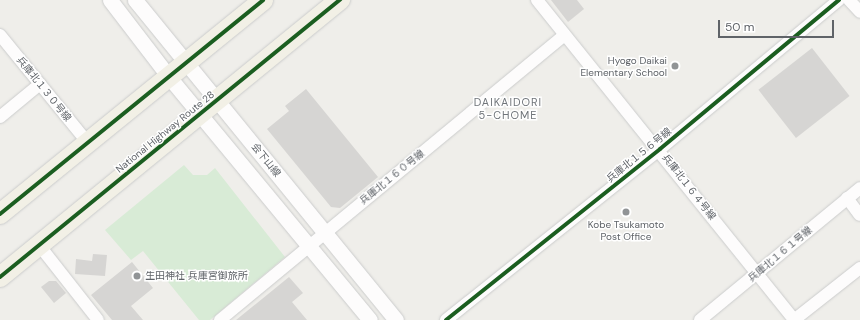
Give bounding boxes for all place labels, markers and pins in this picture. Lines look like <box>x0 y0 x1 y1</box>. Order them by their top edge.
place label: Hyogo Daikai Elementary School <box>580 54 667 78</box>
marker: Hyogo Daikai Elementary School <box>670 61 680 71</box>
marker: Kobe Tsukamoto Post Office <box>621 207 631 217</box>
place label: Kobe Tsukamoto Post Office <box>588 218 664 242</box>
place label: 生田神社 兵庫宮御旅所 <box>145 270 248 282</box>
marker: 生田神社 兵庫宮御旅所 <box>132 271 142 281</box>

